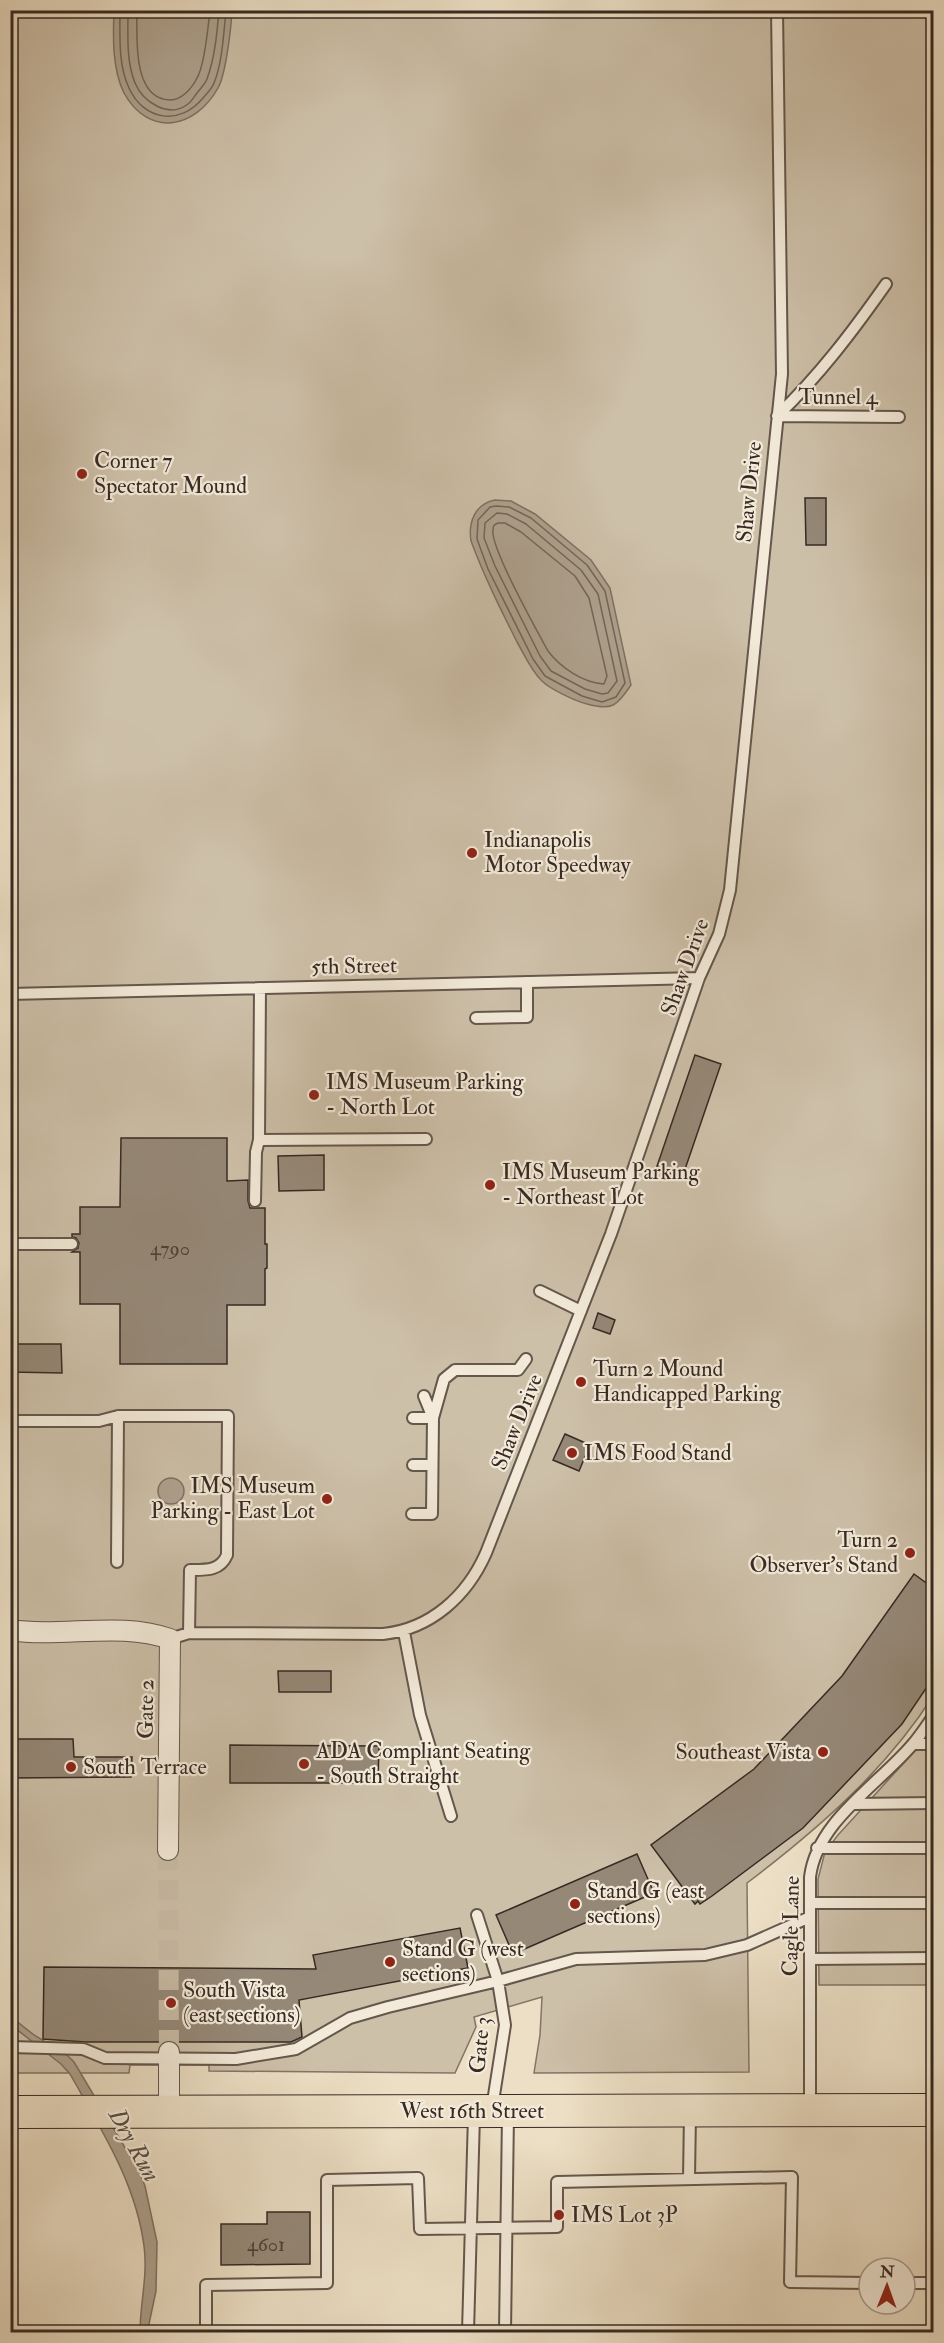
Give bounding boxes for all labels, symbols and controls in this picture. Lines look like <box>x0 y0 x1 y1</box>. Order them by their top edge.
street label: Tunnel 4 <box>798 383 879 411</box>
street label: Shaw Drive <box>730 440 768 544</box>
place label: Corner 7 Spectator Mound <box>94 447 247 501</box>
marker: Corner 7 Spectator Mound <box>75 467 89 481</box>
place label: Indianapolis Motor Speedway <box>484 826 631 880</box>
marker: Indianapolis Motor Speedway <box>465 846 479 860</box>
street label: Shaw Drive <box>655 915 715 1019</box>
street label: 5th Street <box>311 951 397 981</box>
place label: IMS Museum Parking - North Lot <box>326 1068 524 1121</box>
marker: IMS Museum Parking - North Lot <box>307 1088 321 1102</box>
place label: IMS Museum Parking - Northeast Lot <box>502 1158 700 1211</box>
marker: IMS Museum Parking - Northeast Lot <box>483 1178 497 1192</box>
house number: 4790 <box>150 1236 190 1261</box>
place label: Turn 2 Mound Handicapped Parking <box>593 1355 782 1409</box>
street label: Shaw Drive <box>485 1370 549 1474</box>
marker: Turn 2 Mound Handicapped Parking <box>574 1375 588 1389</box>
place label: IMS Food Stand <box>584 1439 732 1467</box>
marker: IMS Food Stand <box>565 1446 579 1460</box>
place label: IMS Museum Parking - East Lot <box>150 1472 315 1525</box>
marker: IMS Museum Parking - East Lot <box>320 1492 334 1506</box>
place label: Turn 2 Observer's Stand <box>749 1526 898 1579</box>
marker: Turn 2 Observer's Stand <box>903 1546 917 1560</box>
street label: Gate 2 <box>131 1679 161 1739</box>
place label: ADA Compliant Seating - South Straight <box>315 1737 531 1790</box>
place label: Southeast Vista <box>676 1738 812 1766</box>
marker: Southeast Vista <box>816 1745 830 1759</box>
place label: South Terrace <box>83 1753 207 1781</box>
marker: ADA Compliant Seating - South Straight <box>297 1757 311 1771</box>
marker: South Terrace <box>64 1760 78 1774</box>
street label: Cagle Lane <box>776 1875 806 1977</box>
place label: Stand G (east sections) <box>587 1877 704 1930</box>
marker: Stand G (east sections) <box>568 1897 582 1911</box>
place label: Stand G (west sections) <box>402 1935 524 1988</box>
marker: Stand G (west sections) <box>383 1955 397 1969</box>
place label: South Vista (east sections) <box>183 1976 300 2029</box>
marker: South Vista (east sections) <box>164 1996 178 2010</box>
street label: Gate 3 <box>463 2015 497 2075</box>
street label: West 16th Street <box>399 2097 544 2125</box>
water label: Dry Run <box>101 2102 167 2187</box>
place label: IMS Lot 3P <box>571 2201 678 2229</box>
marker: IMS Lot 3P <box>552 2208 566 2222</box>
house number: 4601 <box>247 2232 285 2257</box>
north arrow <box>857 2256 917 2316</box>
text: N <box>879 2262 895 2282</box>

